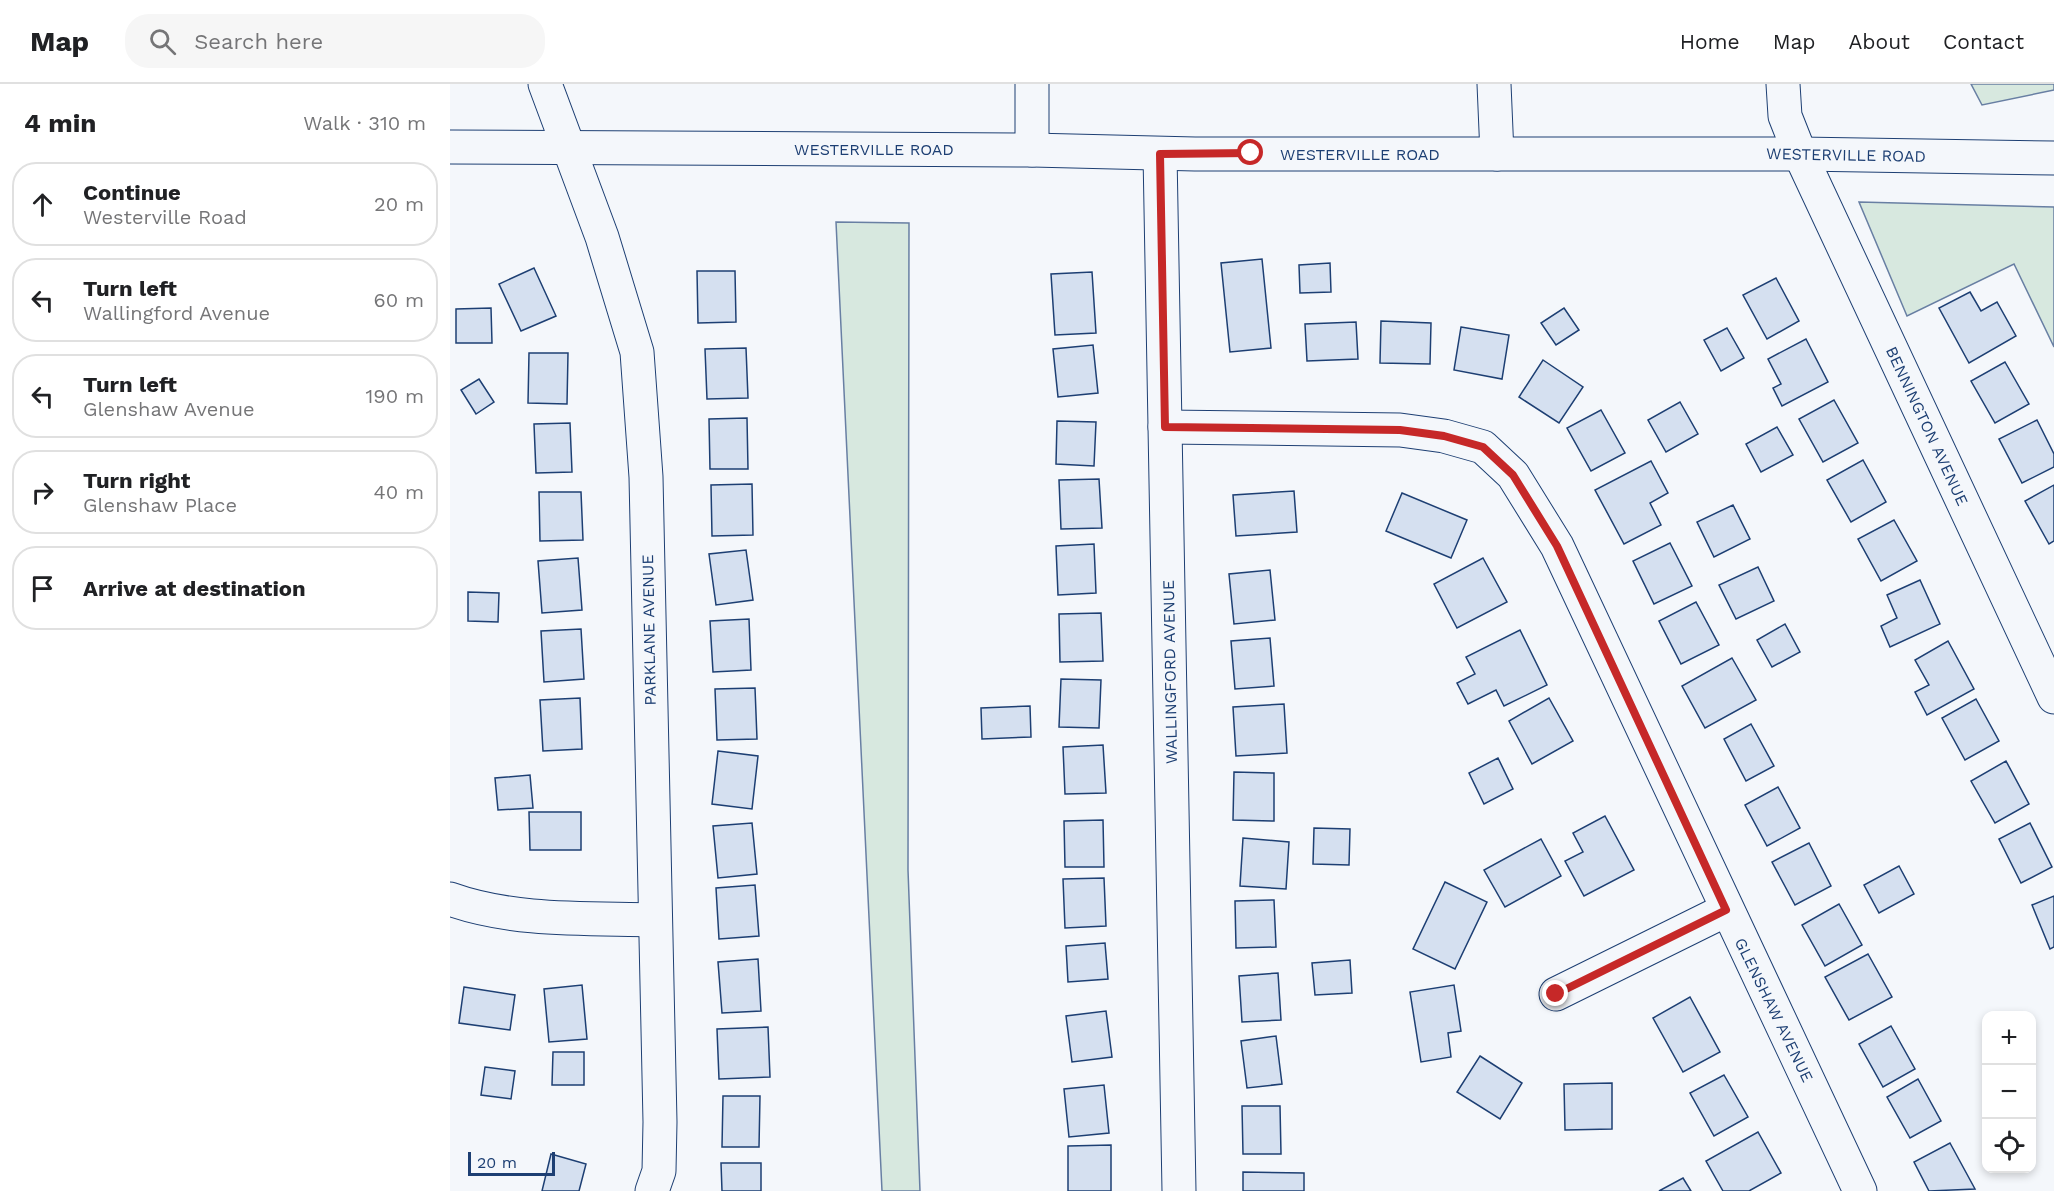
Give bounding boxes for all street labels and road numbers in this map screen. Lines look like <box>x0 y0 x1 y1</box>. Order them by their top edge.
street label: WESTERVILLE ROAD <box>794 140 954 159</box>
street label: WESTERVILLE ROAD <box>1766 144 1926 166</box>
street label: WESTERVILLE ROAD <box>1280 145 1440 164</box>
street label: BENNINGTON AVENUE <box>1882 343 1972 509</box>
street label: PARKLANE AVENUE <box>638 554 660 706</box>
street label: WALLINGFORD AVENUE <box>1159 580 1181 764</box>
street label: GLENSHAW AVENUE <box>1731 935 1817 1085</box>

